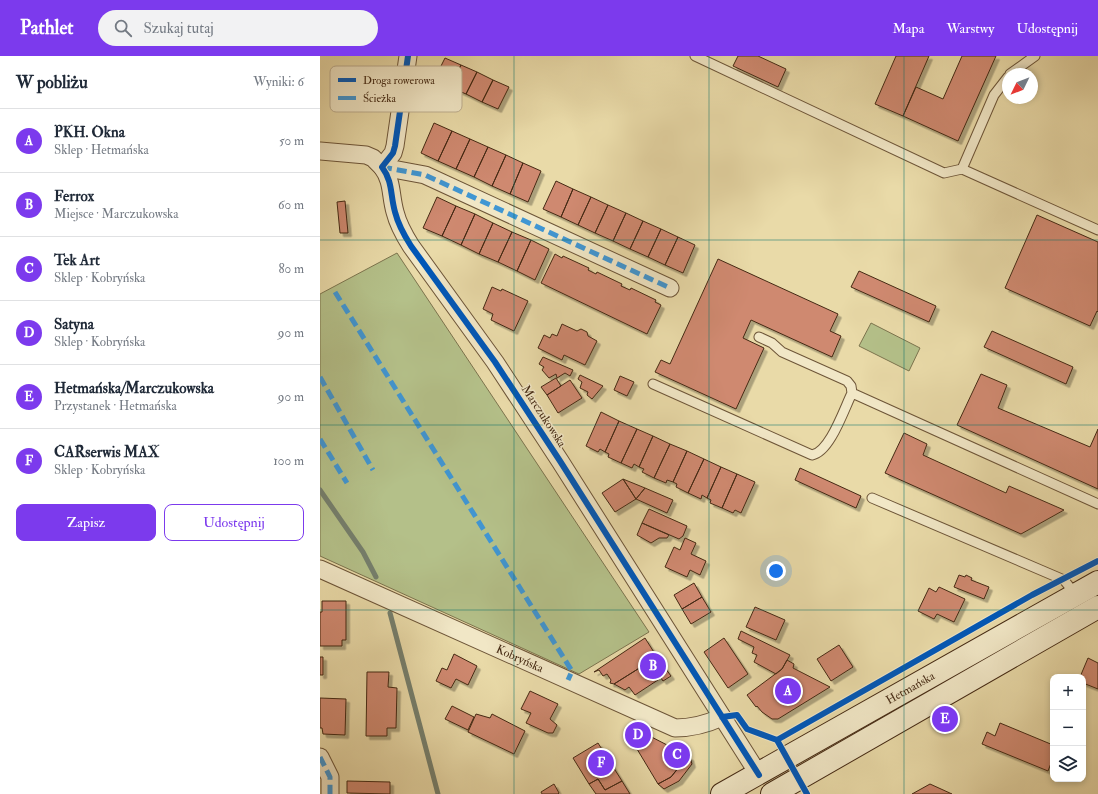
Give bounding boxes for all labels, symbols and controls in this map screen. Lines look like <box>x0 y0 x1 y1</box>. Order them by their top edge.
search box <box>98 10 378 46</box>
text: Pathlet <box>20 16 74 40</box>
icon: search <box>112 17 134 39</box>
text: Szukaj tutaj <box>144 19 214 38</box>
text: Mapa <box>892 20 924 37</box>
text: Warstwy <box>946 20 995 37</box>
text: Udostępnij <box>1017 20 1078 37</box>
legend <box>330 66 462 112</box>
north arrow <box>1002 68 1038 104</box>
text: W pobliżu <box>16 72 88 93</box>
text: Wyniki: 6 <box>253 74 304 90</box>
text: Droga rowerowa <box>363 74 435 87</box>
text: Ścieżka <box>363 91 397 105</box>
text: PKH. Okna <box>54 123 125 142</box>
text: A <box>25 133 33 149</box>
text: 50 m <box>279 133 304 149</box>
text: Sklep · Hetmańska <box>54 142 149 158</box>
text: Ferrox <box>54 187 94 206</box>
text: B <box>25 197 33 213</box>
text: 60 m <box>278 197 304 213</box>
text: Miejsce · Marczukowska <box>54 206 179 222</box>
text: Tek Art <box>54 251 100 270</box>
text: C <box>24 261 34 277</box>
text: 80 m <box>278 261 304 277</box>
text: Sklep · Kobryńska <box>54 270 145 286</box>
text: Satyna <box>54 315 94 334</box>
text: D <box>24 325 34 341</box>
text: 90 m <box>278 325 304 341</box>
text: Sklep · Kobryńska <box>54 334 145 350</box>
text: Hetmańska/Marczukowska <box>54 379 214 398</box>
street label: Marczukowska <box>518 382 570 451</box>
text: E <box>24 389 34 405</box>
text: 90 m <box>278 389 304 405</box>
text: Przystanek · Hetmańska <box>54 398 177 414</box>
text: CARserwis MAX <box>54 443 159 462</box>
text: F <box>25 453 33 469</box>
text: 100 m <box>273 453 304 469</box>
text: Sklep · Kobryńska <box>54 462 145 478</box>
button: Zapisz <box>16 504 156 541</box>
button: Udostępnij <box>164 504 304 541</box>
your location <box>766 561 786 581</box>
street label: Kobryńska <box>494 642 547 677</box>
pin: B <box>640 651 666 681</box>
street label: Hetmańska <box>883 668 938 708</box>
map controls <box>1050 674 1086 782</box>
button: + <box>1050 674 1086 710</box>
pin: A <box>775 676 801 706</box>
pin: E <box>932 704 958 734</box>
button: − <box>1050 710 1086 746</box>
pin: D <box>625 720 651 750</box>
pin: C <box>664 740 690 770</box>
button: layers <box>1050 746 1086 782</box>
pin: F <box>588 748 614 778</box>

